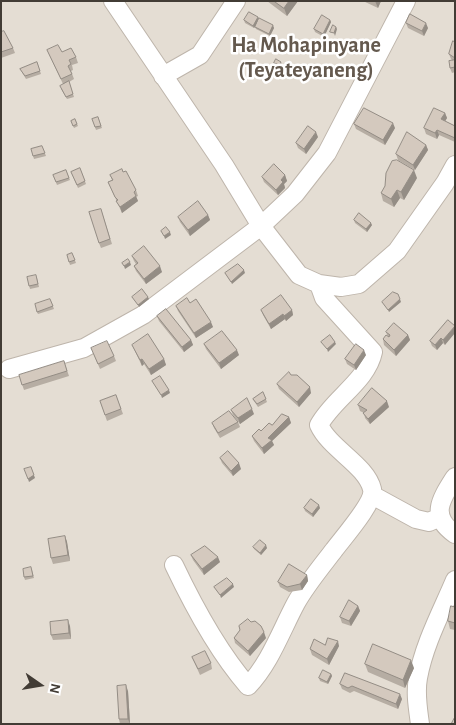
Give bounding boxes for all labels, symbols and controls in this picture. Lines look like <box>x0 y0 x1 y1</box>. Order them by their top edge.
district label: Ha Mohapinyane (Teyateyaneng) <box>231 32 381 84</box>
north arrow <box>15 660 65 710</box>
text: N <box>47 682 63 695</box>

